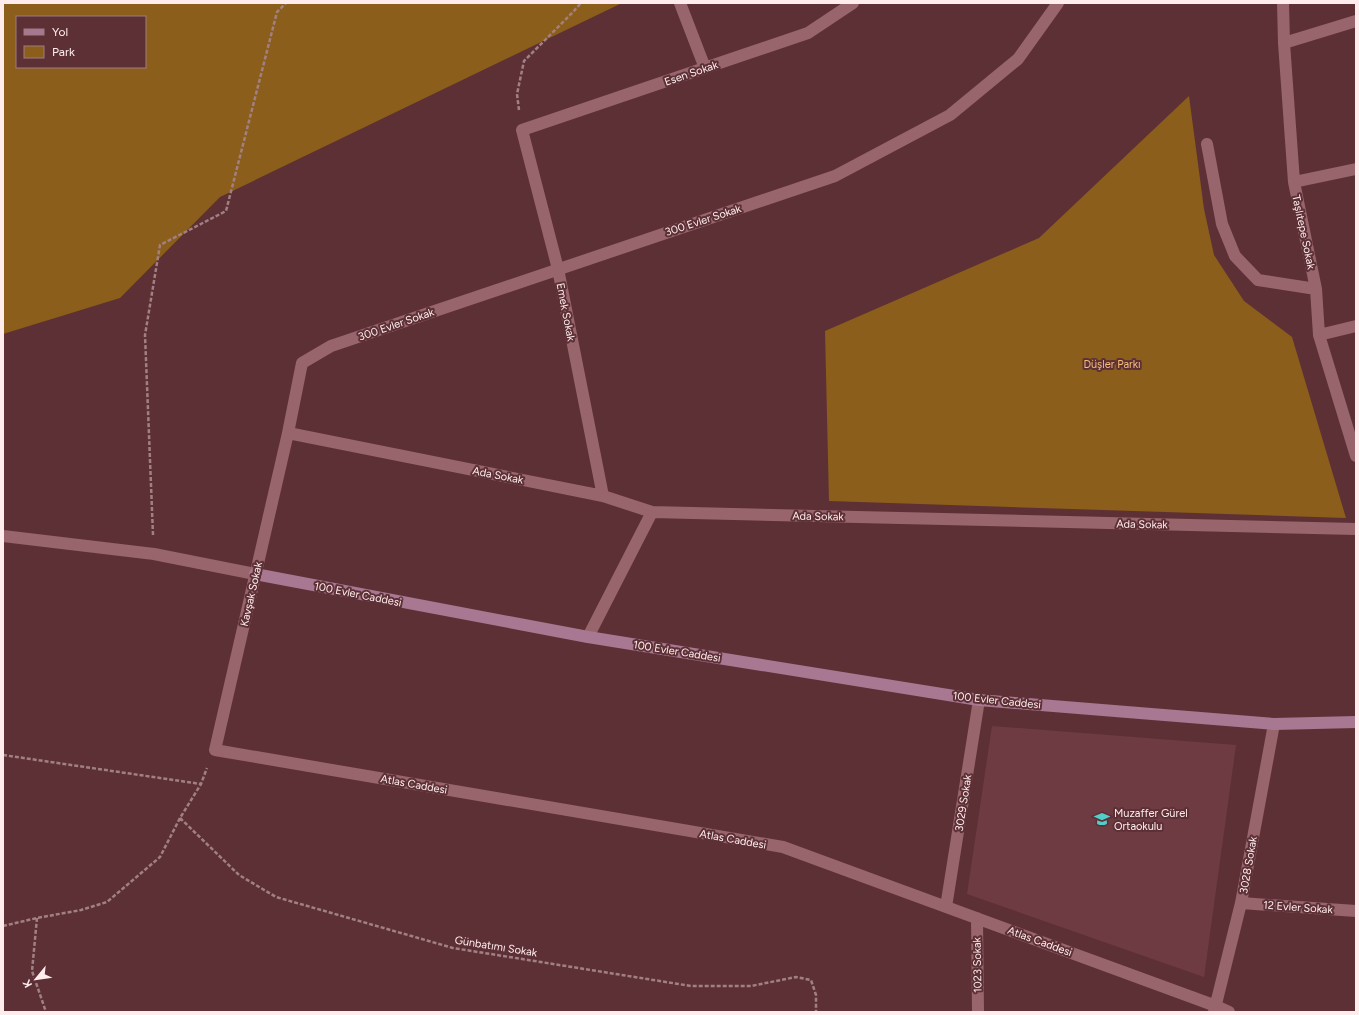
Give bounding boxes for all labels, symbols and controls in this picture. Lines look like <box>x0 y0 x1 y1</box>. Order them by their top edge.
legend <box>16 16 146 68</box>
text: Yol <box>52 25 68 39</box>
text: Park <box>52 45 75 59</box>
street label: Esen Sokak <box>663 58 720 89</box>
street label: Taşlıtepe Sokak <box>1289 194 1318 271</box>
street label: 300 Evler Sokak <box>663 202 743 239</box>
street label: Emek Sokak <box>553 282 578 343</box>
street label: 300 Evler Sokak <box>357 305 436 344</box>
park label: Düşler Parkı <box>1083 358 1141 371</box>
street label: Ada Sokak <box>471 464 525 487</box>
street label: Ada Sokak <box>792 510 844 523</box>
street label: Ada Sokak <box>1116 518 1168 531</box>
street label: Kavşak Sokak <box>238 560 265 628</box>
street label: 100 Evler Caddesi <box>313 580 403 609</box>
street label: 100 Evler Caddesi <box>632 638 722 665</box>
street label: 100 Evler Caddesi <box>952 689 1042 712</box>
street label: Atlas Caddesi <box>379 772 448 797</box>
street label: 3029 Sokak <box>953 773 975 832</box>
place label: Muzaffer Gürel Ortaokulu <box>1114 807 1188 833</box>
school or university icon: Muzaffer Gürel Ortaokulu <box>1093 810 1111 828</box>
street label: Atlas Caddesi <box>698 827 767 852</box>
street label: 3028 Sokak <box>1237 835 1260 895</box>
street label: 12 Evler Sokak <box>1263 899 1334 916</box>
street label: Atlas Caddesi <box>1006 924 1074 959</box>
street label: Günbatımı Sokak <box>454 934 539 960</box>
street label: 1023 Sokak <box>971 936 984 993</box>
north arrow <box>16 959 56 999</box>
text: K <box>20 977 35 990</box>

